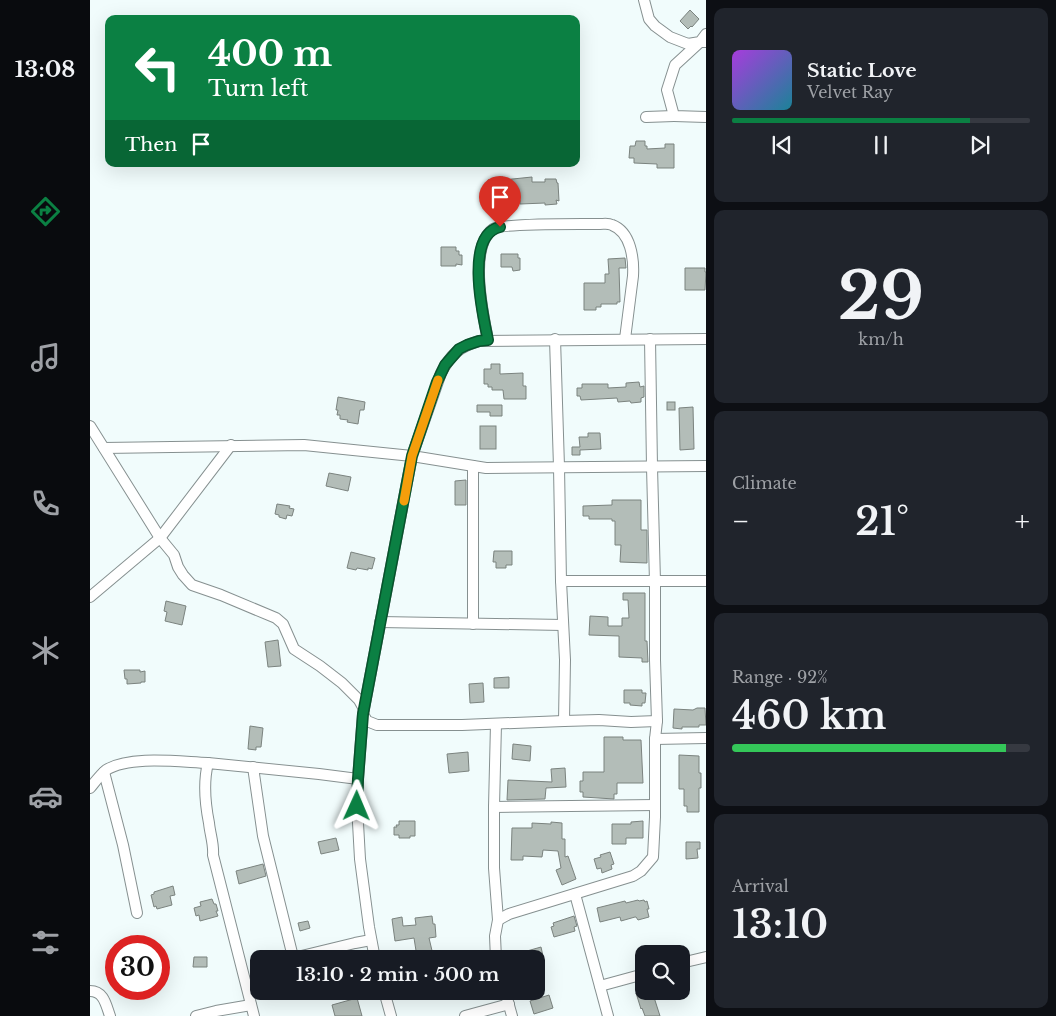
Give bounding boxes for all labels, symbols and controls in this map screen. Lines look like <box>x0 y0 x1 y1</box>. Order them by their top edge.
text: 400 m <box>208 32 332 75</box>
icon: left <box>125 35 190 100</box>
text: 13:08 <box>15 56 75 83</box>
text: Static Love <box>807 59 917 82</box>
text: Turn left <box>208 75 308 102</box>
text: Velvet Ray <box>807 82 893 102</box>
icon: arrive <box>187 130 215 158</box>
icon: previous <box>768 131 796 159</box>
icon: pause <box>867 131 895 159</box>
icon: next <box>966 131 994 159</box>
text: Then <box>125 133 177 156</box>
pin <box>479 176 521 227</box>
icon: arrive <box>486 183 514 211</box>
icon: directions <box>28 194 63 229</box>
text: 29 <box>838 256 924 337</box>
text: km/h <box>858 329 904 349</box>
icon: music <box>28 340 63 375</box>
text: Climate <box>732 473 797 493</box>
icon: phone <box>28 486 63 521</box>
text: 21° <box>855 498 909 545</box>
text: − <box>732 504 750 539</box>
text: + <box>1015 504 1030 539</box>
icon: climate <box>28 633 63 668</box>
text: Range · 92% <box>732 667 828 687</box>
text: 460 km <box>732 692 886 739</box>
icon: car <box>28 779 63 814</box>
position arrow <box>330 779 382 831</box>
text: Arrival <box>732 876 789 896</box>
text: 13:10 <box>732 901 828 948</box>
icon: filters <box>28 925 63 960</box>
speed limit sign: 30 <box>105 935 170 1000</box>
map controls <box>635 945 690 1000</box>
button: search <box>635 945 690 1000</box>
text: 13:10 · 2 min · 500 m <box>296 963 499 986</box>

